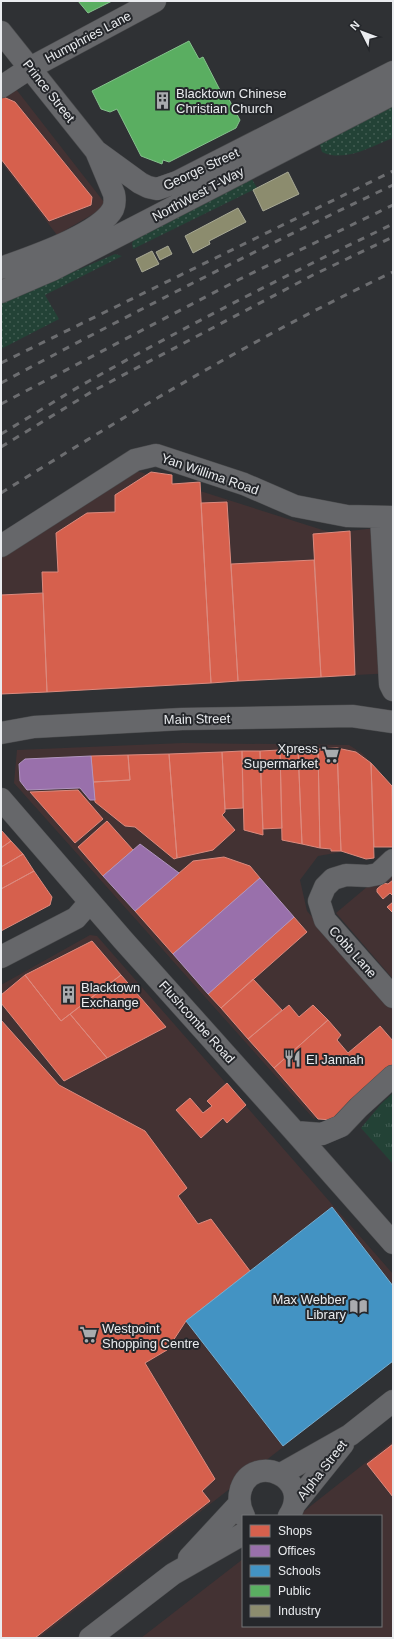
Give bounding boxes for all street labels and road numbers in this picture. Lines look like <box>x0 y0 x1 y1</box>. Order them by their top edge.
street label: Humphries Lane <box>42 8 134 66</box>
street label: Prince Street <box>20 57 78 126</box>
street label: George Street <box>161 145 242 193</box>
street label: NorthWest T-Way <box>150 163 247 224</box>
street label: Yan Willima Road <box>159 450 261 498</box>
street label: Main Street <box>164 711 231 727</box>
street label: Cobb Lane <box>326 923 380 981</box>
street label: Flushcombe Road <box>156 978 238 1066</box>
street label: Alpha Street <box>294 1437 350 1503</box>

